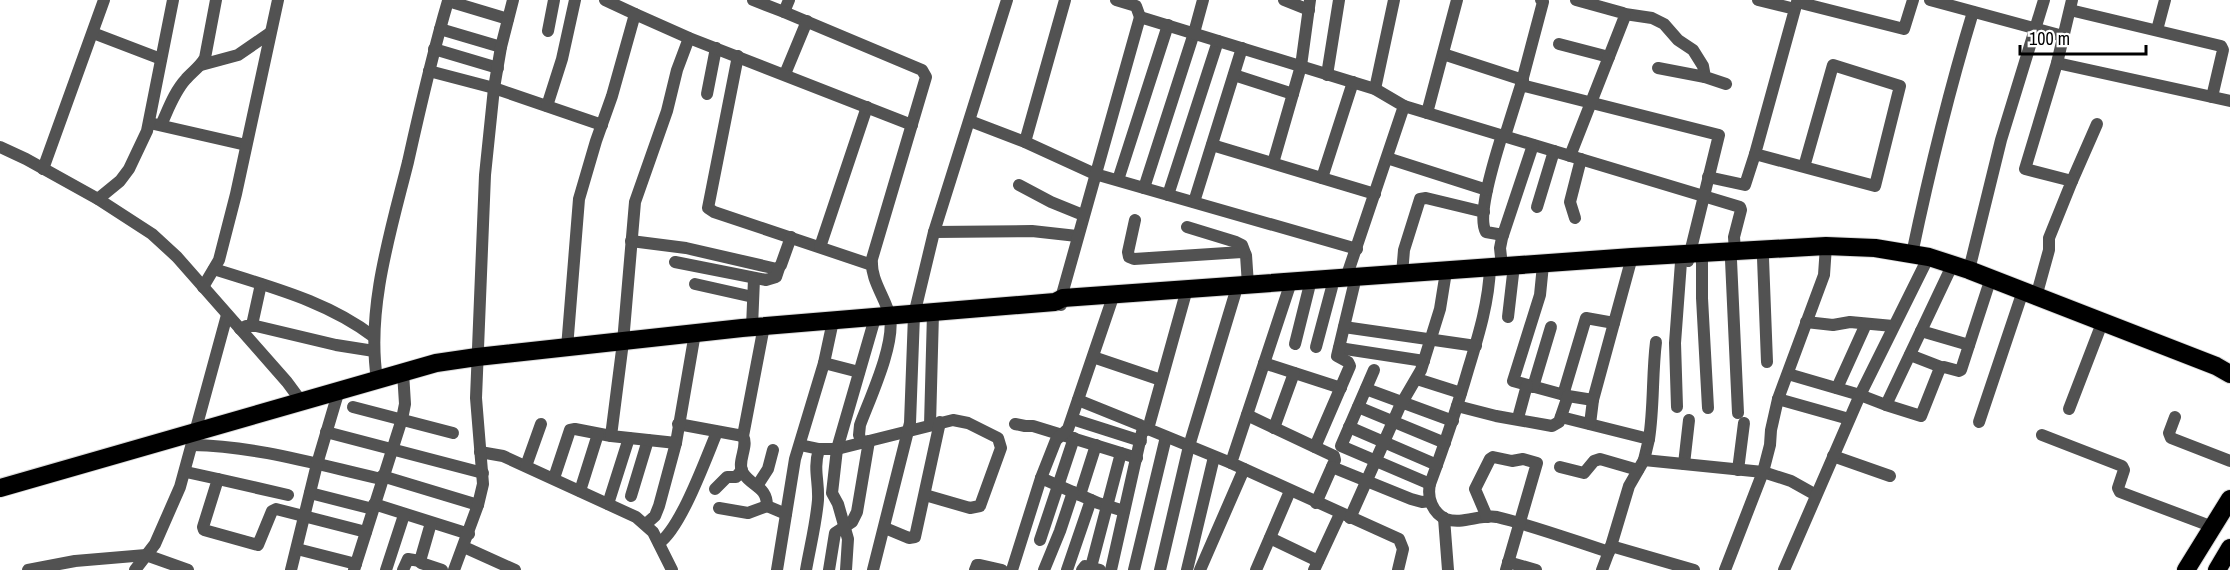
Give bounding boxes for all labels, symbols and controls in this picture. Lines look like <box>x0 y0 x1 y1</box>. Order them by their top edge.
scale bar <box>2020 18 2146 56</box>
text: 100 m <box>2029 26 2070 51</box>

